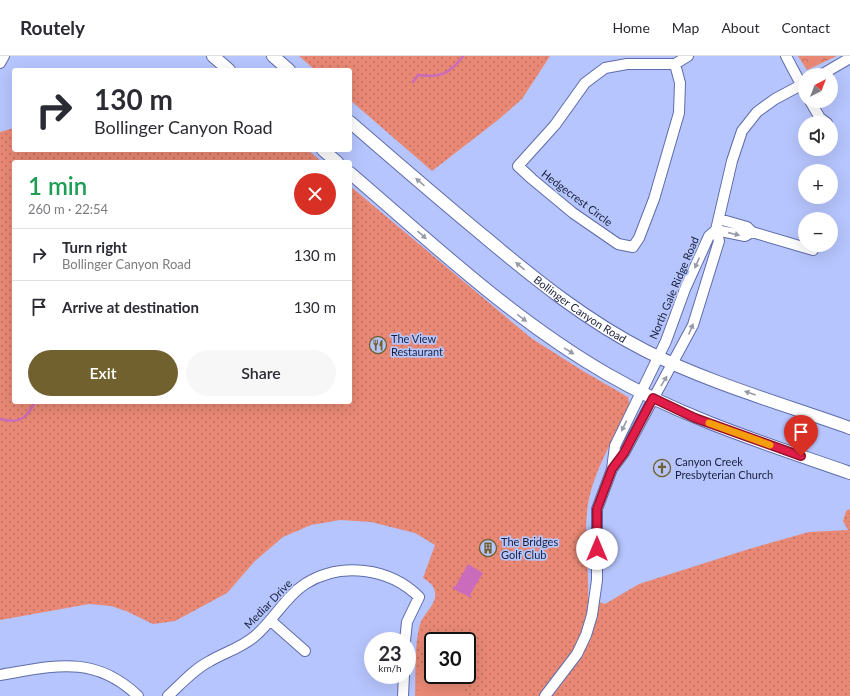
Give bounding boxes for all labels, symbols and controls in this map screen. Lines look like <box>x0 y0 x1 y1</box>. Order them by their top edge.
text: Routely <box>20 16 85 39</box>
text: Home <box>612 19 650 36</box>
text: Map <box>672 19 699 36</box>
text: About <box>721 19 759 36</box>
text: Contact <box>781 19 830 36</box>
north arrow <box>798 68 838 108</box>
map controls <box>798 68 838 252</box>
text: 130 m <box>94 82 173 116</box>
icon: right <box>28 84 80 136</box>
text: Bollinger Canyon Road <box>94 116 273 138</box>
button: sound <box>798 116 838 156</box>
button: + <box>798 164 838 204</box>
street label: Hedgecrest Circle <box>539 167 615 229</box>
text: 1 min <box>28 171 87 200</box>
button: close <box>294 173 336 215</box>
one-way arrow <box>415 178 426 187</box>
text: 260 m · 22:54 <box>28 201 108 217</box>
button: − <box>798 212 838 252</box>
one-way arrow <box>417 231 427 240</box>
one-way arrow <box>729 231 741 237</box>
street label: North Gale Ridge Road <box>646 234 701 341</box>
text: Turn right <box>62 238 127 256</box>
icon: right <box>28 244 50 266</box>
text: 130 m <box>294 246 336 264</box>
text: Bollinger Canyon Road <box>62 256 191 272</box>
one-way arrow <box>694 257 700 269</box>
one-way arrow <box>514 262 525 271</box>
street label: Bollinger Canyon Road <box>532 273 629 345</box>
icon: arrive <box>28 296 50 318</box>
text: Arrive at destination <box>62 298 199 316</box>
text: 130 m <box>294 298 336 316</box>
one-way arrow <box>517 314 527 322</box>
one-way arrow <box>688 323 694 334</box>
place label: The View Restaurant <box>391 332 443 358</box>
restaurant icon: The View Restaurant <box>368 335 388 355</box>
one-way arrow <box>564 347 575 355</box>
button: Exit <box>28 350 178 396</box>
button: Share <box>186 350 336 396</box>
one-way arrow <box>660 375 667 387</box>
one-way arrow <box>744 390 756 396</box>
pin <box>784 415 818 456</box>
one-way arrow <box>621 421 627 432</box>
icon: arrive <box>790 421 812 443</box>
place label: Canyon Creek Presbyterian Church <box>675 455 773 481</box>
church icon: Canyon Creek Presbyterian Church <box>652 458 672 478</box>
position arrow <box>576 528 618 570</box>
place label: The Bridges Golf Club <box>501 535 558 561</box>
building icon: The Bridges Golf Club <box>478 538 498 558</box>
street label: Mediar Drive <box>241 576 294 631</box>
speed limit sign: 30 <box>424 632 476 684</box>
text: 23 <box>378 641 402 665</box>
text: km/h <box>378 662 402 674</box>

